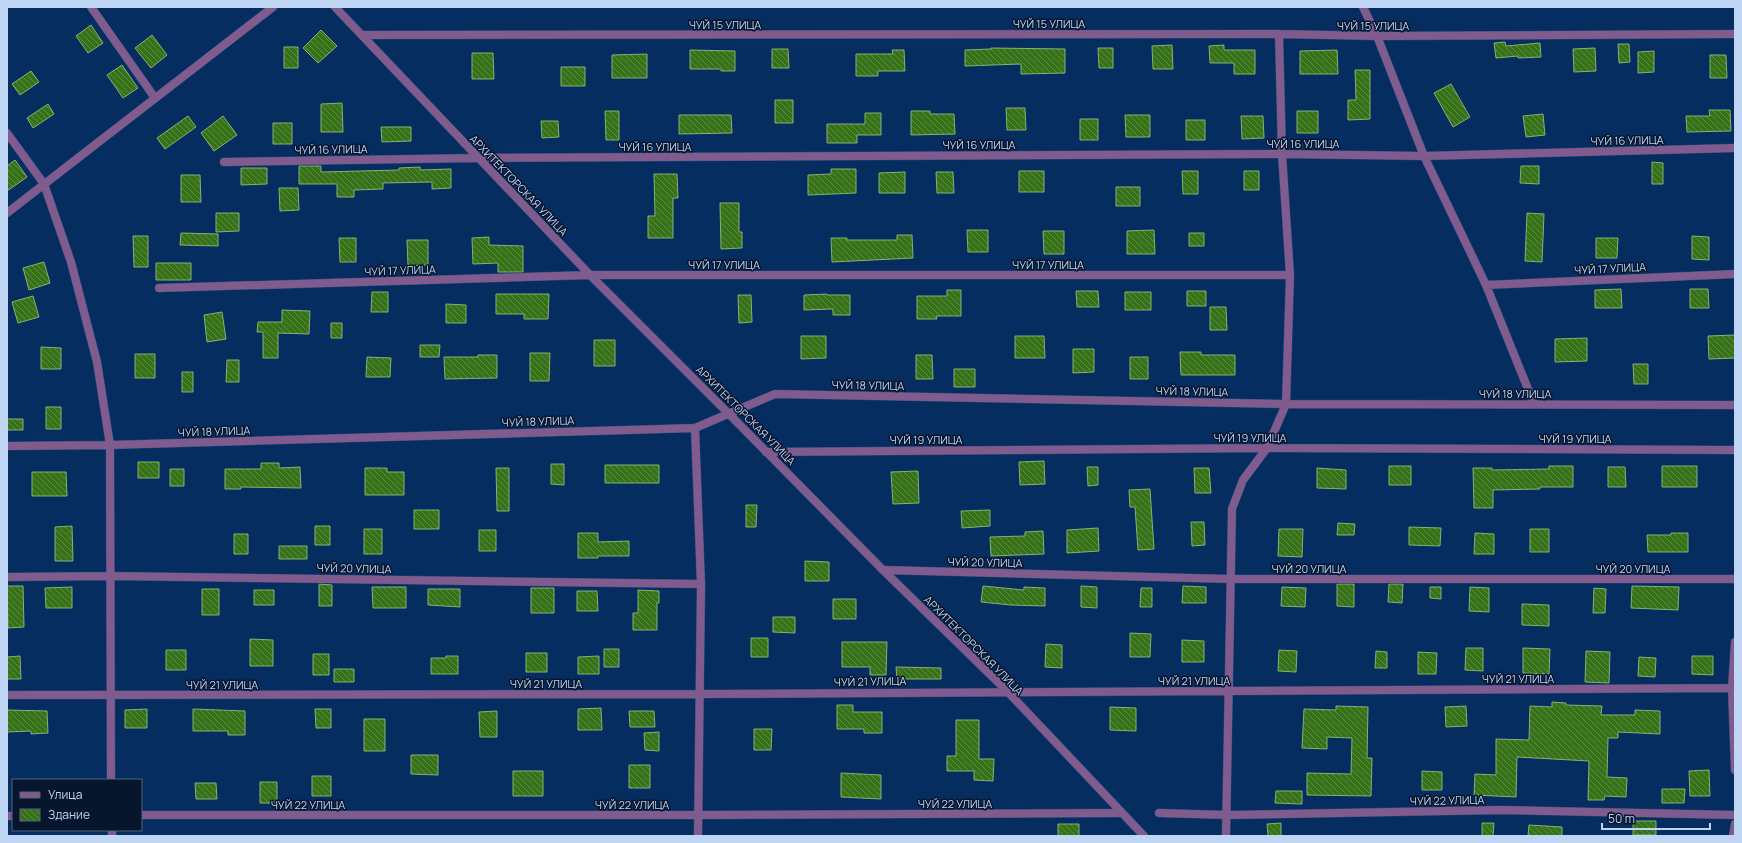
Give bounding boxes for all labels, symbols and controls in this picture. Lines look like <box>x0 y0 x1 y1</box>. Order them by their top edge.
street label: ЧУЙ 15 УЛИЦА <box>1013 16 1085 31</box>
street label: ЧУЙ 15 УЛИЦА <box>689 17 761 32</box>
street label: ЧУЙ 15 УЛИЦА <box>1337 18 1409 33</box>
street label: АРХИТЕКТОРСКАЯ УЛИЦА <box>467 131 571 239</box>
street label: ЧУЙ 16 УЛИЦА <box>1590 132 1664 148</box>
street label: ЧУЙ 16 УЛИЦА <box>1266 136 1340 151</box>
street label: ЧУЙ 16 УЛИЦА <box>942 137 1016 152</box>
street label: ЧУЙ 16 УЛИЦА <box>618 139 692 154</box>
street label: ЧУЙ 16 УЛИЦА <box>294 141 368 157</box>
street label: ЧУЙ 17 УЛИЦА <box>688 257 760 272</box>
street label: ЧУЙ 17 УЛИЦА <box>1012 257 1084 272</box>
street label: ЧУЙ 17 УЛИЦА <box>1574 259 1646 277</box>
street label: ЧУЙ 17 УЛИЦА <box>364 261 436 279</box>
street label: АРХИТЕКТОРСКАЯ УЛИЦА <box>693 362 799 468</box>
street label: ЧУЙ 18 УЛИЦА <box>832 377 905 393</box>
street label: ЧУЙ 18 УЛИЦА <box>1156 383 1229 399</box>
street label: ЧУЙ 18 УЛИЦА <box>1479 386 1551 401</box>
street label: ЧУЙ 18 УЛИЦА <box>501 412 575 430</box>
street label: ЧУЙ 18 УЛИЦА <box>177 422 251 440</box>
street label: ЧУЙ 19 УЛИЦА <box>1213 430 1287 445</box>
street label: ЧУЙ 19 УЛИЦА <box>1538 431 1612 446</box>
street label: ЧУЙ 19 УЛИЦА <box>889 432 963 447</box>
street label: ЧУЙ 20 УЛИЦА <box>947 554 1023 570</box>
street label: ЧУЙ 20 УЛИЦА <box>316 560 392 576</box>
street label: ЧУЙ 20 УЛИЦА <box>1271 561 1347 576</box>
street label: ЧУЙ 20 УЛИЦА <box>1595 561 1671 576</box>
street label: АРХИТЕКТОРСКАЯ УЛИЦА <box>921 592 1027 698</box>
street label: ЧУЙ 21 УЛИЦА <box>1482 671 1554 686</box>
street label: ЧУЙ 21 УЛИЦА <box>834 673 906 689</box>
street label: ЧУЙ 21 УЛИЦА <box>1158 673 1230 688</box>
street label: ЧУЙ 21 УЛИЦА <box>510 676 582 691</box>
street label: ЧУЙ 21 УЛИЦА <box>186 677 258 692</box>
legend <box>12 779 142 831</box>
text: Улица <box>48 786 82 803</box>
street label: ЧУЙ 22 УЛИЦА <box>1410 792 1484 808</box>
street label: ЧУЙ 22 УЛИЦА <box>918 796 992 811</box>
street label: ЧУЙ 22 УЛИЦА <box>271 797 345 812</box>
street label: ЧУЙ 22 УЛИЦА <box>595 797 669 812</box>
scale bar <box>1602 805 1710 831</box>
text: Здание <box>48 806 90 823</box>
text: 50 m <box>1608 810 1635 827</box>

